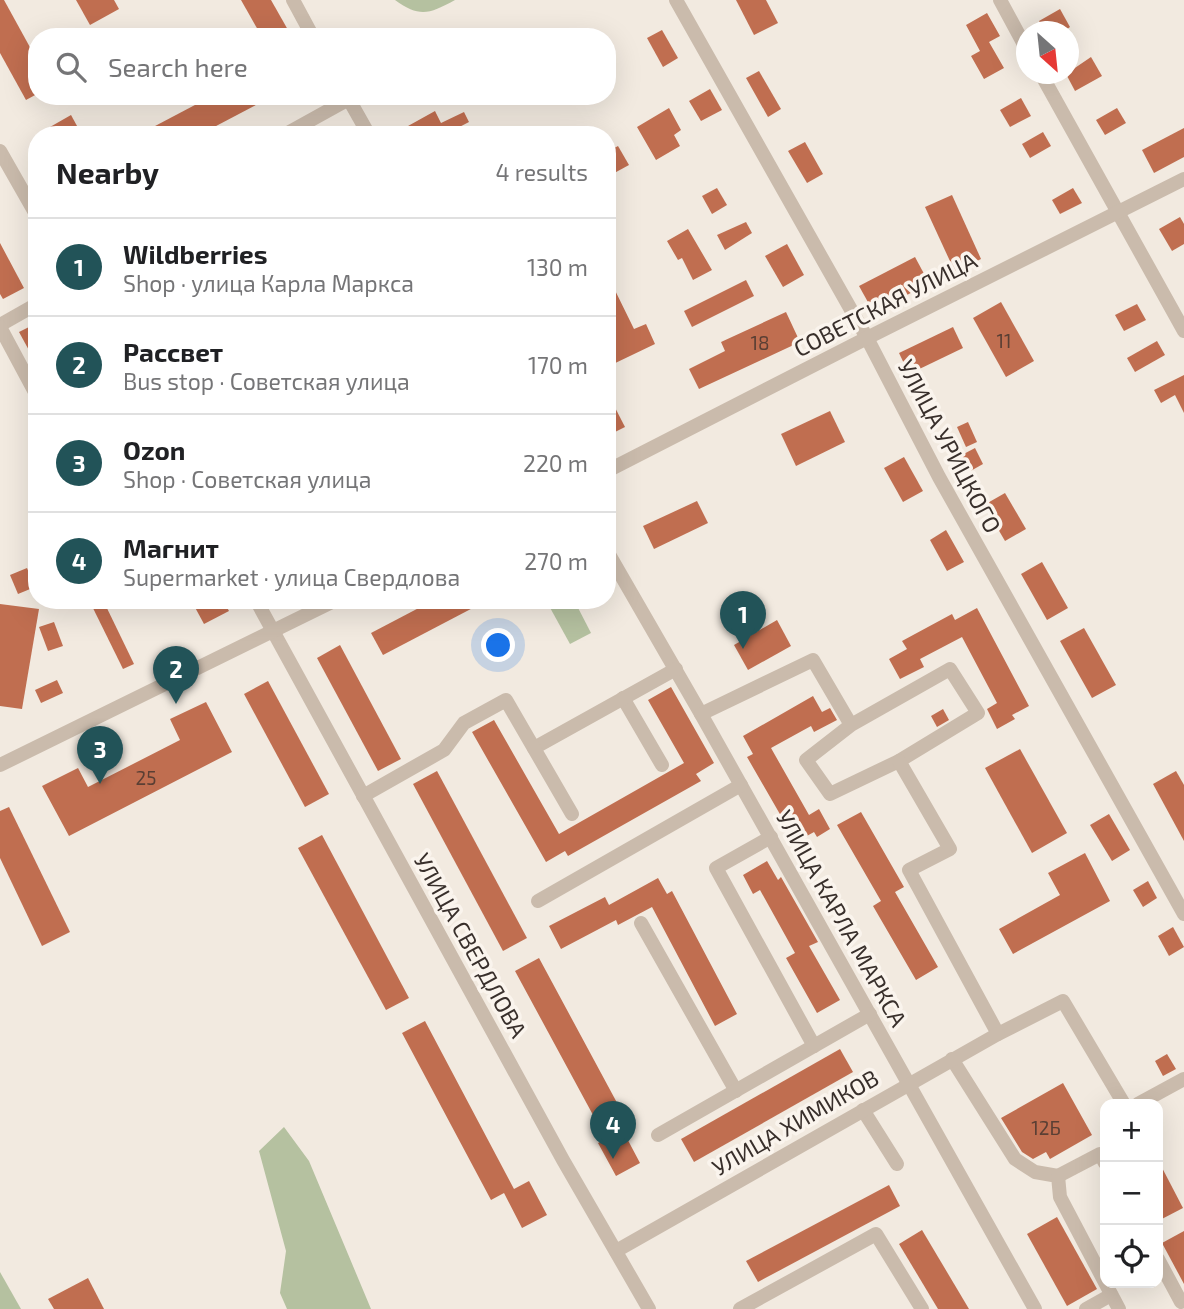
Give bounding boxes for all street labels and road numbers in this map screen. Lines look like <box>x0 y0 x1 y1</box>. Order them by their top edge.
street label: СОВЕТСКАЯ УЛИЦА <box>789 245 982 362</box>
street label: УЛИЦА УРИЦКОГО <box>892 355 1008 537</box>
street label: УЛИЦА КАРЛА МАРКСА <box>771 805 914 1032</box>
street label: УЛИЦА СВЕРДЛОВА <box>409 848 534 1043</box>
street label: УЛИЦА ХИМИКОВ <box>707 1063 883 1181</box>

